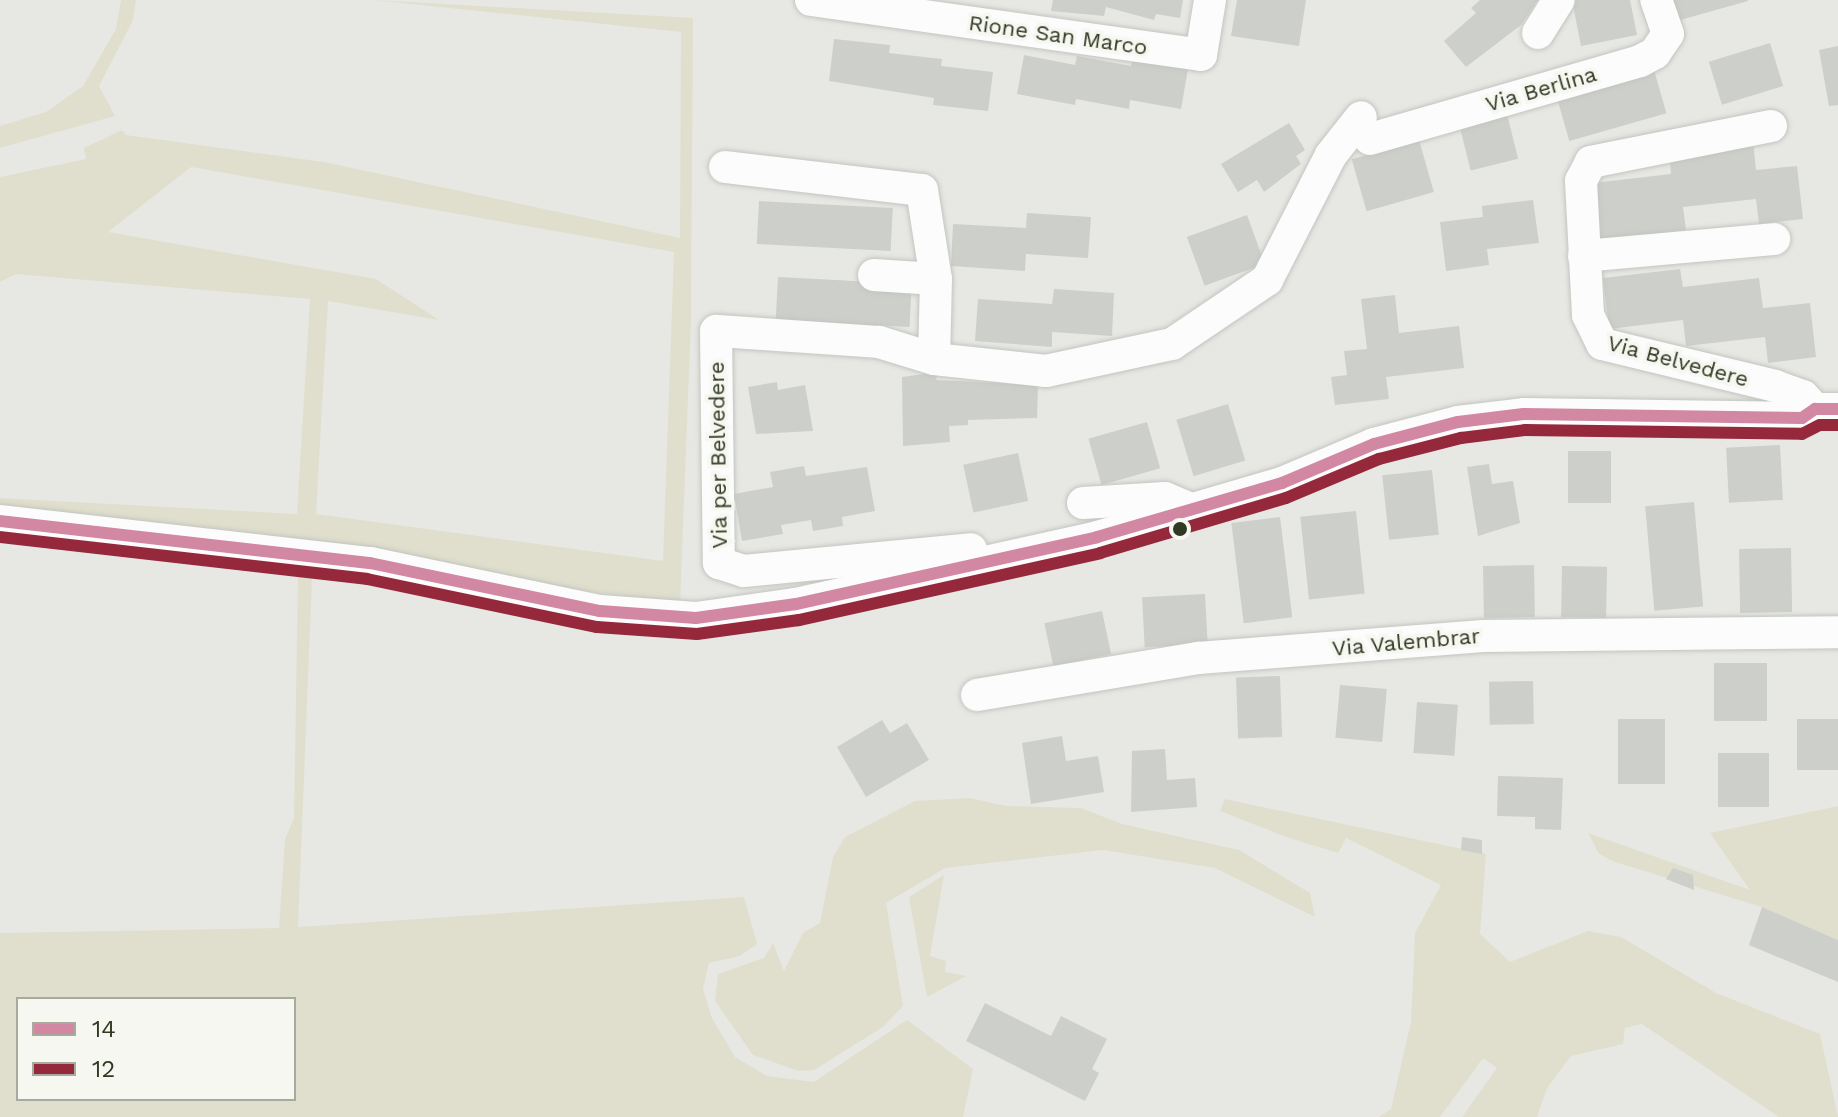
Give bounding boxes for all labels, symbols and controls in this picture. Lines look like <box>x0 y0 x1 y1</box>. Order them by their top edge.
street label: Rione San Marco <box>967 9 1149 61</box>
street label: Via Berlina <box>1482 60 1600 118</box>
street label: Via Belvedere <box>1604 329 1752 393</box>
street label: Via per Belvedere <box>703 361 733 549</box>
unlabelled marker <box>1172 521 1188 537</box>
street label: Via Valembrar <box>1330 622 1482 662</box>
legend <box>16 997 296 1101</box>
text: 14 <box>92 1015 116 1043</box>
text: 12 <box>92 1055 115 1083</box>

